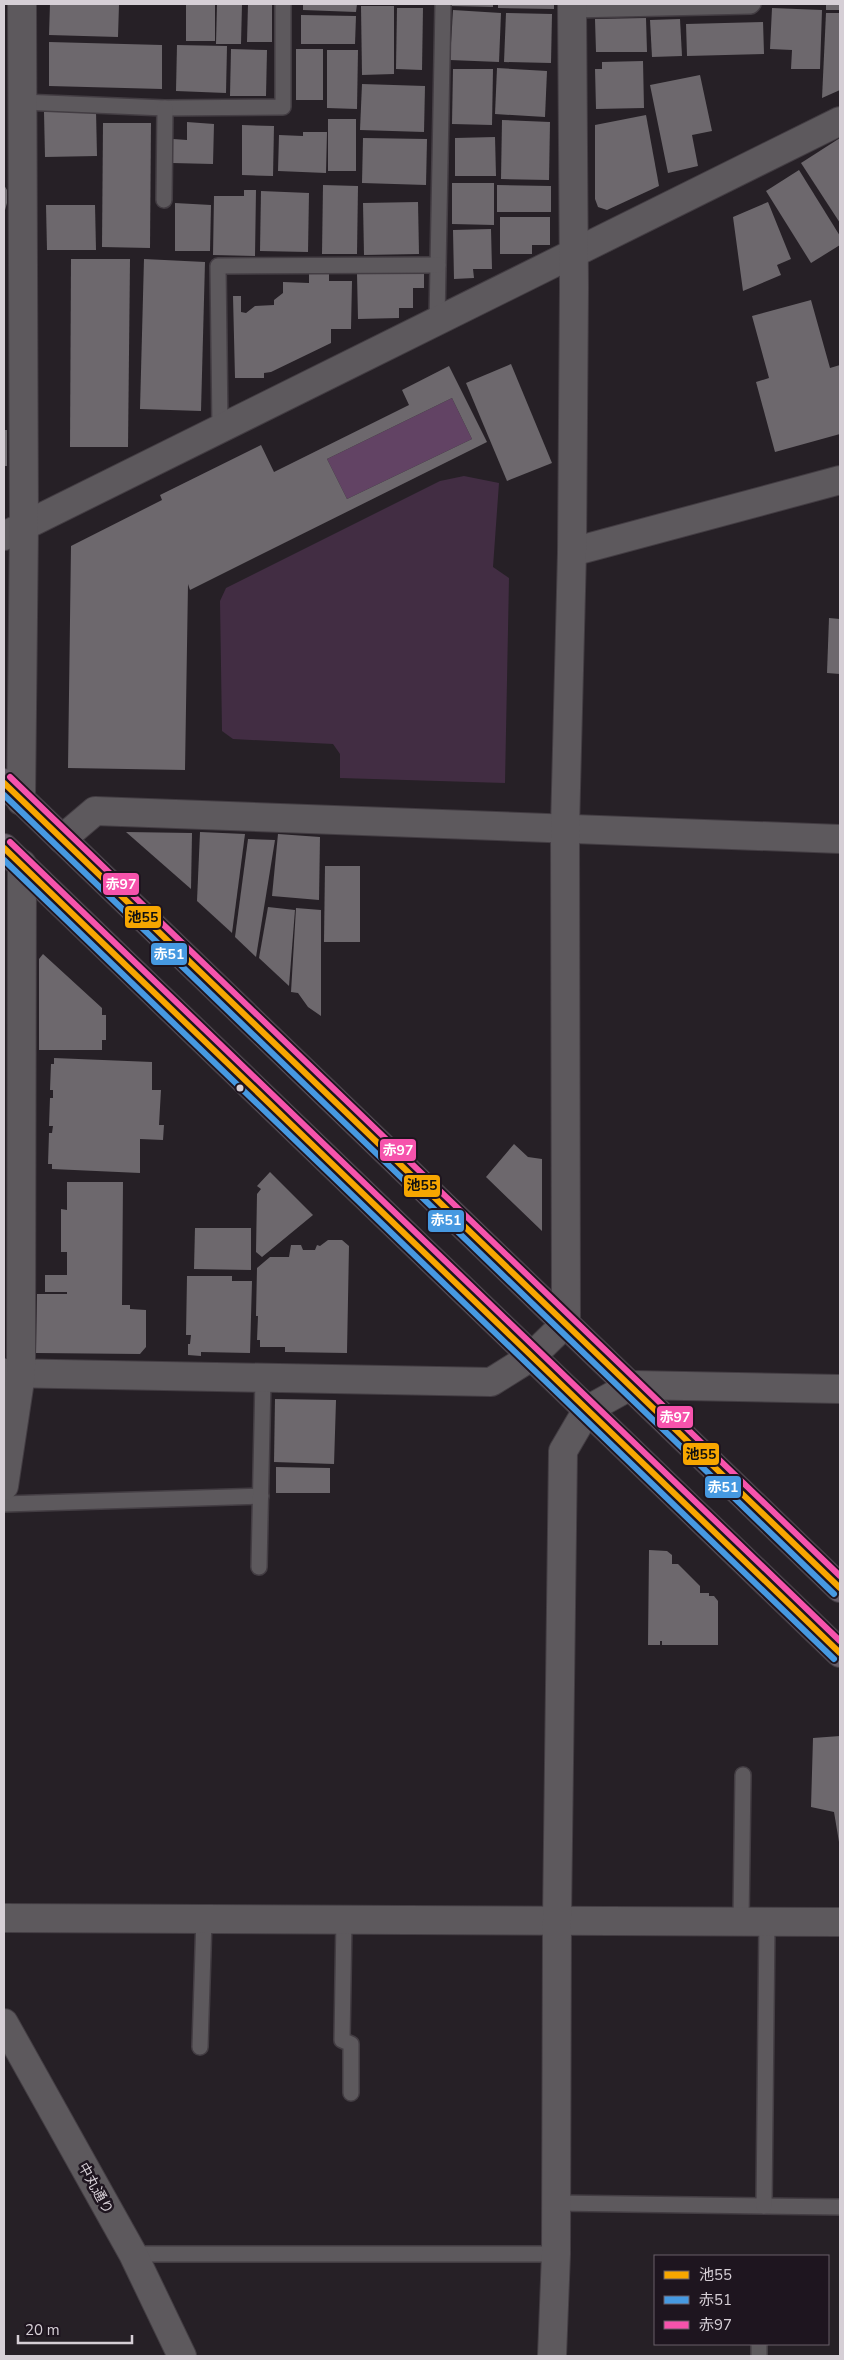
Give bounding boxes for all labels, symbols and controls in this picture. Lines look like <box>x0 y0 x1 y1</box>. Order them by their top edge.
line badge: 赤97 <box>102 872 140 896</box>
text: 赤97 <box>106 875 136 894</box>
line badge: 池55 <box>124 905 162 929</box>
text: 池55 <box>128 908 158 927</box>
line badge: 赤51 <box>150 942 188 966</box>
text: 赤51 <box>154 945 184 964</box>
unlabelled marker <box>235 1083 245 1093</box>
line badge: 赤97 <box>379 1138 417 1162</box>
text: 赤97 <box>383 1141 413 1160</box>
line badge: 池55 <box>403 1174 441 1198</box>
text: 池55 <box>407 1176 437 1195</box>
line badge: 赤51 <box>427 1209 465 1233</box>
text: 赤51 <box>431 1211 461 1230</box>
line badge: 赤97 <box>656 1405 694 1429</box>
text: 赤97 <box>660 1408 690 1427</box>
line badge: 池55 <box>682 1442 720 1466</box>
text: 池55 <box>686 1445 716 1464</box>
line badge: 赤51 <box>704 1475 742 1499</box>
text: 赤51 <box>708 1478 738 1497</box>
street label: 中丸通り <box>74 2159 117 2217</box>
legend <box>654 2255 829 2345</box>
text: 池55 <box>699 2265 732 2285</box>
text: 赤51 <box>699 2290 732 2310</box>
scale bar <box>18 2312 131 2344</box>
text: 赤97 <box>699 2315 732 2335</box>
text: 20 m <box>25 2320 60 2340</box>

